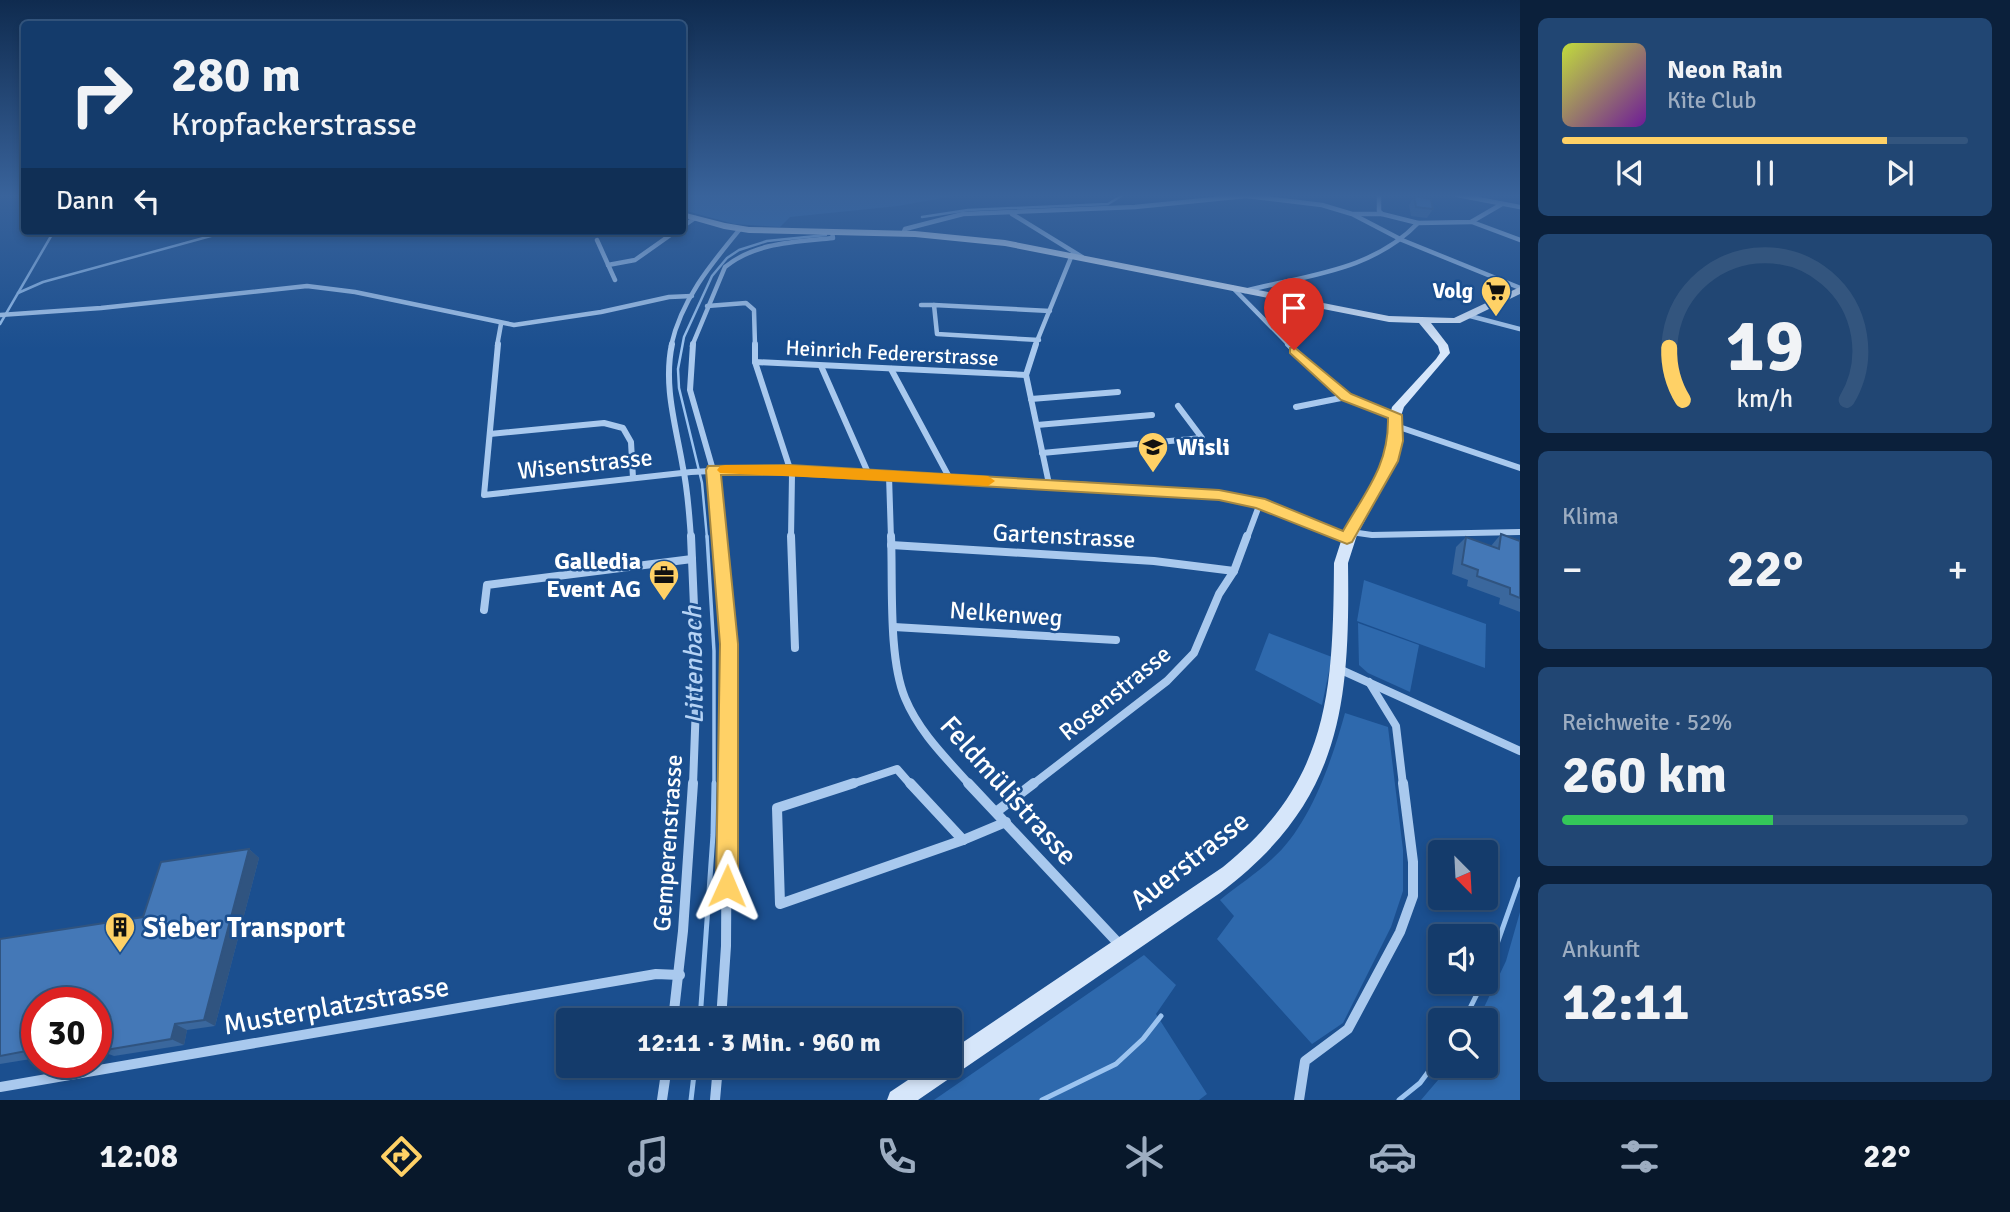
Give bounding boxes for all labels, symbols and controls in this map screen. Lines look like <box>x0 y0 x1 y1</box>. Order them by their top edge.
text: 280 m <box>171 45 301 105</box>
icon: right <box>56 49 147 140</box>
text: Neon Rain <box>1667 54 1783 86</box>
text: Kite Club <box>1667 86 1756 115</box>
text: Kropfackerstrasse <box>171 105 417 144</box>
icon: previous <box>1611 154 1649 192</box>
icon: pause <box>1746 154 1784 192</box>
icon: next <box>1881 154 1919 192</box>
icon: left <box>128 182 166 220</box>
text: Dann <box>56 185 114 217</box>
supermarket icon: Volg <box>1479 274 1513 318</box>
pin <box>1264 278 1324 350</box>
place label: Volg <box>1433 278 1473 304</box>
icon: arrive <box>1275 289 1313 327</box>
text: 19 <box>1726 302 1804 391</box>
street label: Heinrich Federerstrasse <box>785 334 999 372</box>
text: km/h <box>1737 382 1793 413</box>
school or university icon: Wisli <box>1136 430 1170 474</box>
place label: Wisli <box>1176 432 1230 462</box>
street label: Wisenstrasse <box>516 442 654 486</box>
text: Klima <box>1562 502 1619 531</box>
street label: Gartenstrasse <box>992 517 1136 555</box>
text: 22° <box>1727 537 1803 601</box>
place label: Galledia Event AG <box>546 546 641 604</box>
text: − <box>1562 546 1583 593</box>
text: + <box>1947 546 1968 593</box>
office icon: Galledia Event AG <box>647 558 681 602</box>
street label: Nelkenweg <box>948 595 1064 633</box>
water label: Littenbach <box>677 605 711 724</box>
street label: Rosenstrasse <box>1053 639 1177 747</box>
text: Reichweite · 52% <box>1562 708 1732 737</box>
street label: Feldmülistrasse <box>932 709 1084 872</box>
text: 260 km <box>1562 743 1727 807</box>
street label: Gemperenstrasse <box>647 753 689 933</box>
street label: Auerstrasse <box>1123 804 1256 918</box>
north arrow <box>1428 840 1498 910</box>
map controls <box>1428 840 1498 1078</box>
position arrow <box>690 849 764 923</box>
building icon: Sieber Transport <box>103 910 137 954</box>
place label: Sieber Transport <box>143 911 346 945</box>
button: sound <box>1428 924 1498 994</box>
text: Ankunft <box>1562 935 1640 964</box>
street label: Musterplatzstrasse <box>221 969 452 1043</box>
text: 12:11 <box>1562 970 1690 1034</box>
speed limit sign: 30 <box>21 987 112 1078</box>
button: search <box>1428 1008 1498 1078</box>
text: 12:11 · 3 Min. · 960 m <box>637 1027 881 1059</box>
icon: directions <box>377 1132 426 1181</box>
icon: music <box>624 1132 673 1181</box>
icon: phone <box>872 1132 921 1181</box>
icon: climate <box>1120 1132 1169 1181</box>
icon: car <box>1368 1132 1417 1181</box>
icon: filters <box>1615 1132 1664 1181</box>
text: 12:08 <box>99 1137 178 1176</box>
text: 22° <box>1863 1137 1911 1176</box>

